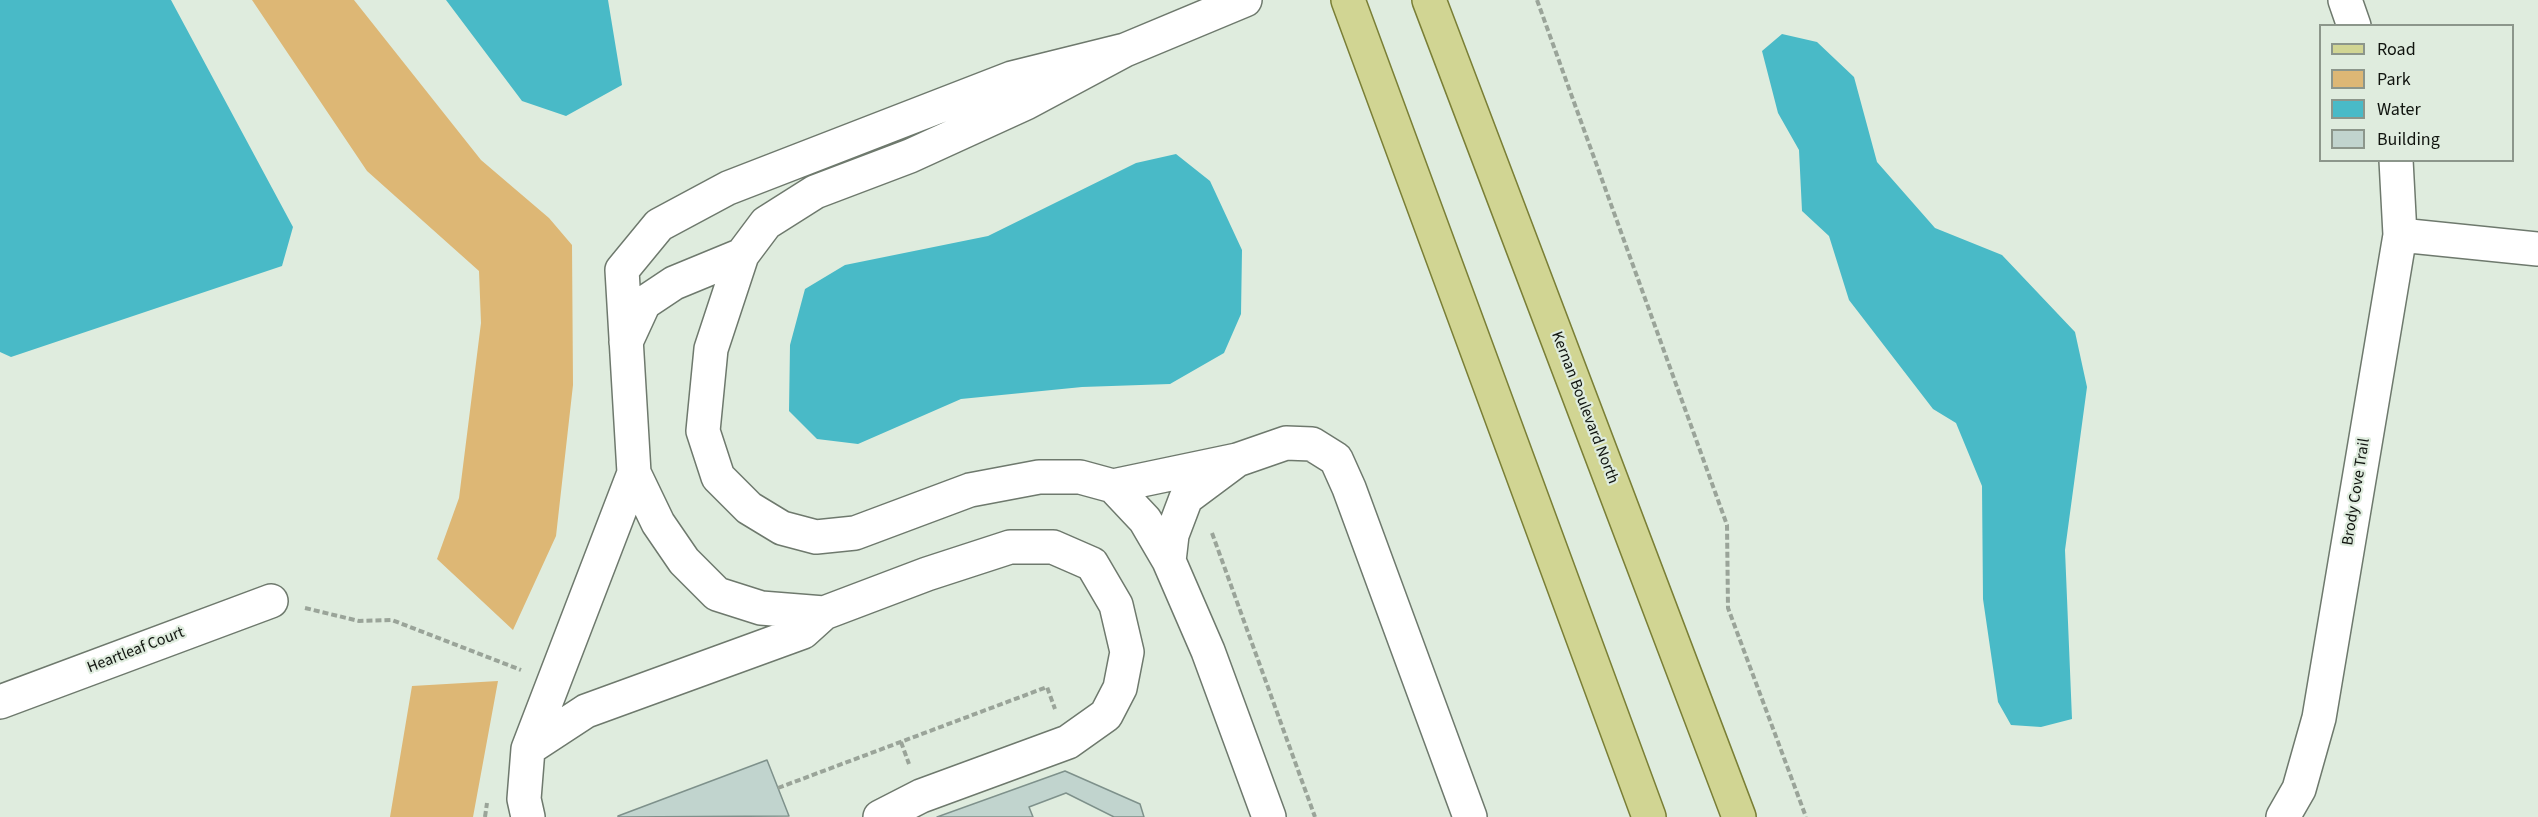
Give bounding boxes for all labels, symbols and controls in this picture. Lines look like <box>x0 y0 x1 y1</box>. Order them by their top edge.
legend <box>2319 24 2514 162</box>
text: Road <box>2377 37 2416 62</box>
text: Park <box>2377 67 2411 92</box>
text: Water <box>2377 97 2421 122</box>
text: Building <box>2377 127 2440 152</box>
street label: Kernan Boulevard North <box>1546 329 1622 487</box>
street label: Brody Cove Trail <box>2339 437 2375 547</box>
street label: Heartleaf Court <box>85 624 187 678</box>

